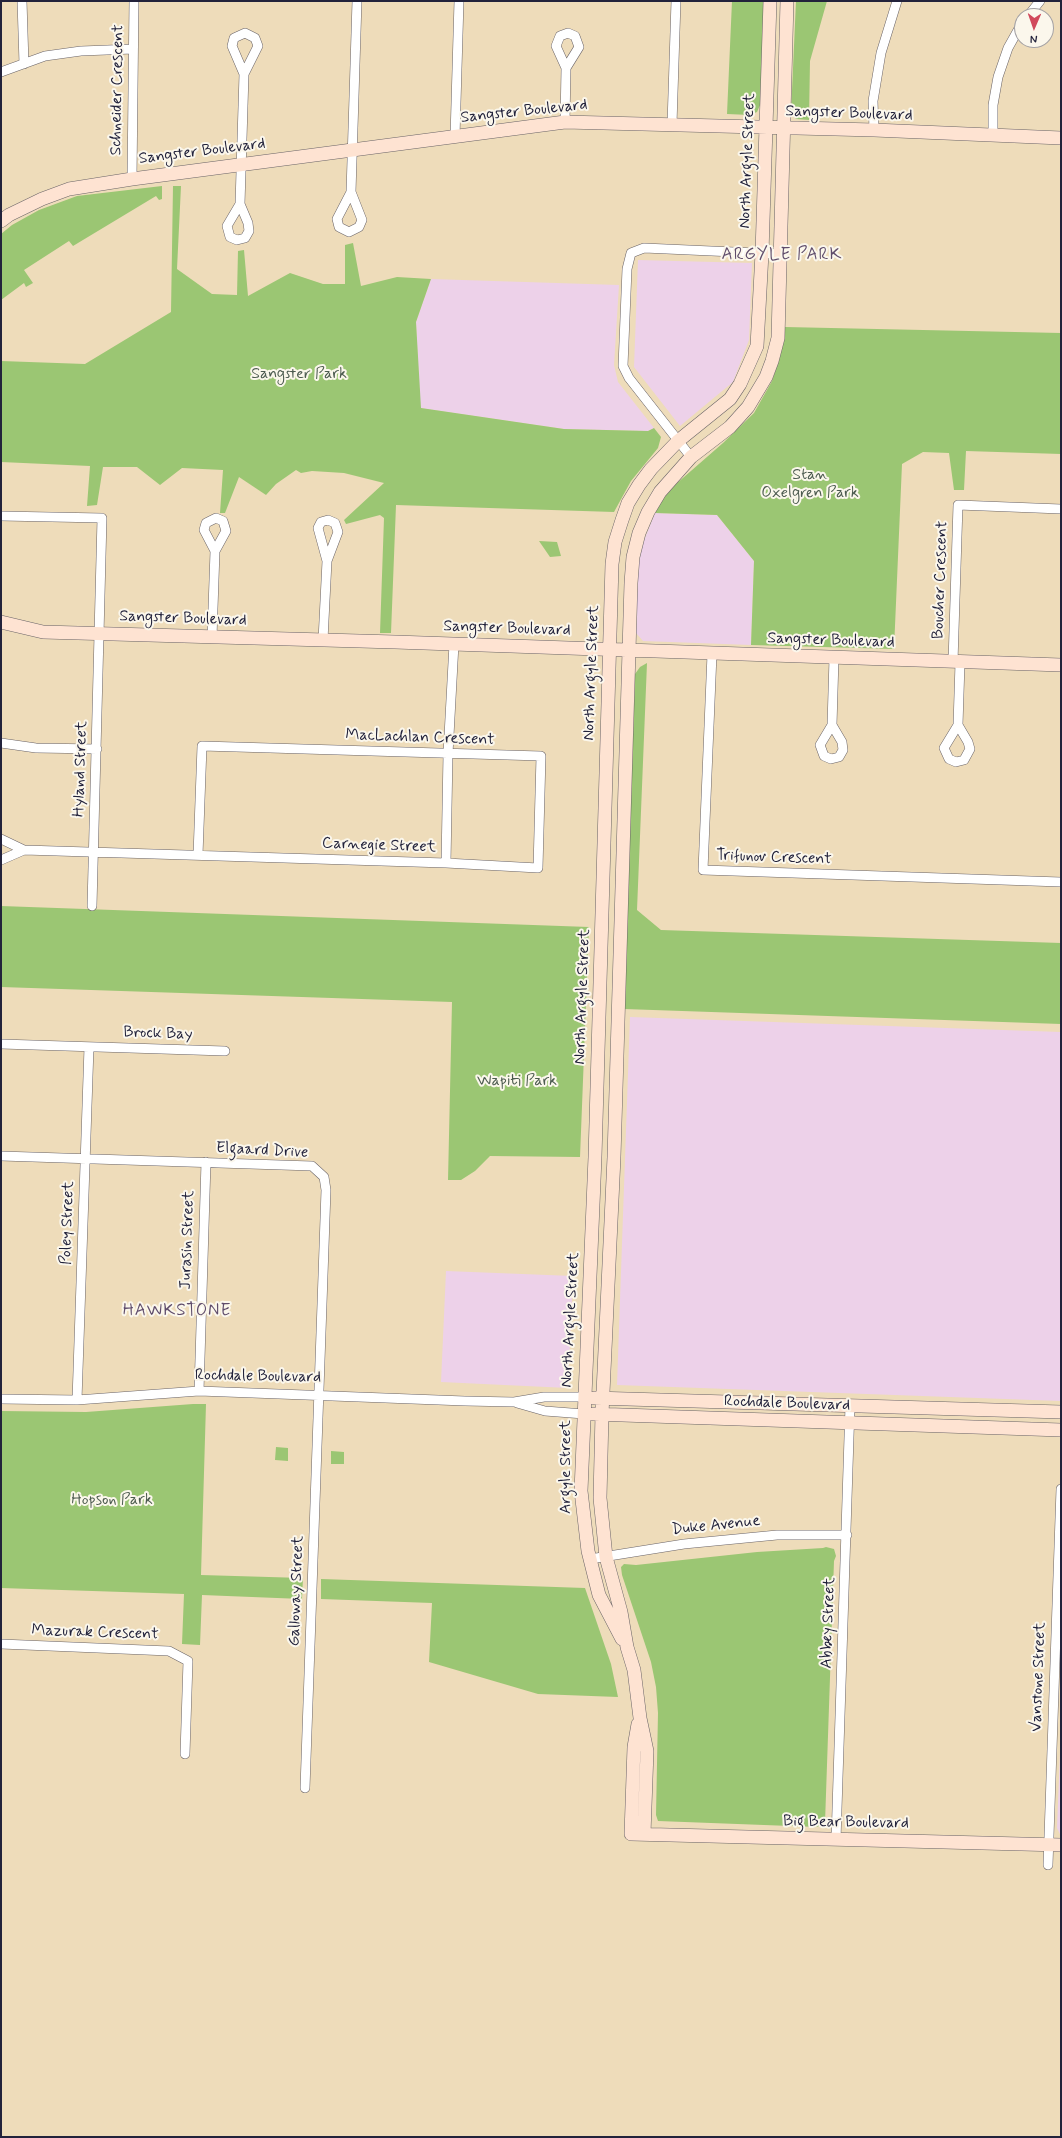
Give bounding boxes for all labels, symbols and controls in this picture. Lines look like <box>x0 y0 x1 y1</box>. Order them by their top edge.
north arrow <box>1014 8 1054 48</box>
street label: Schneider Crescent <box>107 24 129 156</box>
text: N <box>1030 32 1038 46</box>
street label: North Argyle Street <box>736 93 760 229</box>
street label: Sangster Boulevard <box>460 96 588 128</box>
street label: Sangster Boulevard <box>785 102 913 126</box>
street label: Sangster Boulevard <box>138 135 266 169</box>
district label: ARGYLE PARK <box>724 245 840 265</box>
park label: Sangster Park <box>251 365 347 385</box>
park label: Stan Oxelgren Park <box>761 466 859 504</box>
street label: Boucher Crescent <box>929 520 953 640</box>
street label: North Argyle Street <box>580 605 604 741</box>
street label: Sangster Boulevard <box>119 607 247 631</box>
street label: Sangster Boulevard <box>443 617 571 641</box>
street label: Sangster Boulevard <box>767 629 895 653</box>
street label: Hyland Street <box>70 721 92 817</box>
street label: MacLachlan Crescent <box>345 726 495 750</box>
street label: Carnegie Street <box>322 834 436 858</box>
street label: Trifunov Crescent <box>716 846 832 870</box>
street label: North Argyle Street <box>571 929 595 1065</box>
street label: Brock Bay <box>123 1023 193 1045</box>
park label: Wapiti Park <box>477 1072 557 1092</box>
street label: Elgaard Drive <box>215 1139 309 1163</box>
street label: Poley Street <box>57 1181 79 1265</box>
street label: Jurasin Street <box>177 1190 199 1290</box>
street label: North Argyle Street <box>558 1252 584 1388</box>
district label: HAWKSTONE <box>123 1301 231 1321</box>
street label: Rochdale Boulevard <box>195 1366 321 1388</box>
street label: Rochdale Boulevard <box>724 1392 850 1416</box>
street label: Argyle Street <box>557 1420 577 1514</box>
park label: Hopson Park <box>71 1491 153 1511</box>
street label: Duke Avenue <box>671 1512 761 1540</box>
street label: Galloway Street <box>285 1535 309 1647</box>
street label: Abbey Street <box>818 1577 840 1669</box>
street label: Mazurak Crescent <box>31 1621 159 1645</box>
street label: Vanstone Street <box>1027 1622 1051 1732</box>
street label: Big Bear Boulevard <box>783 1812 909 1834</box>

